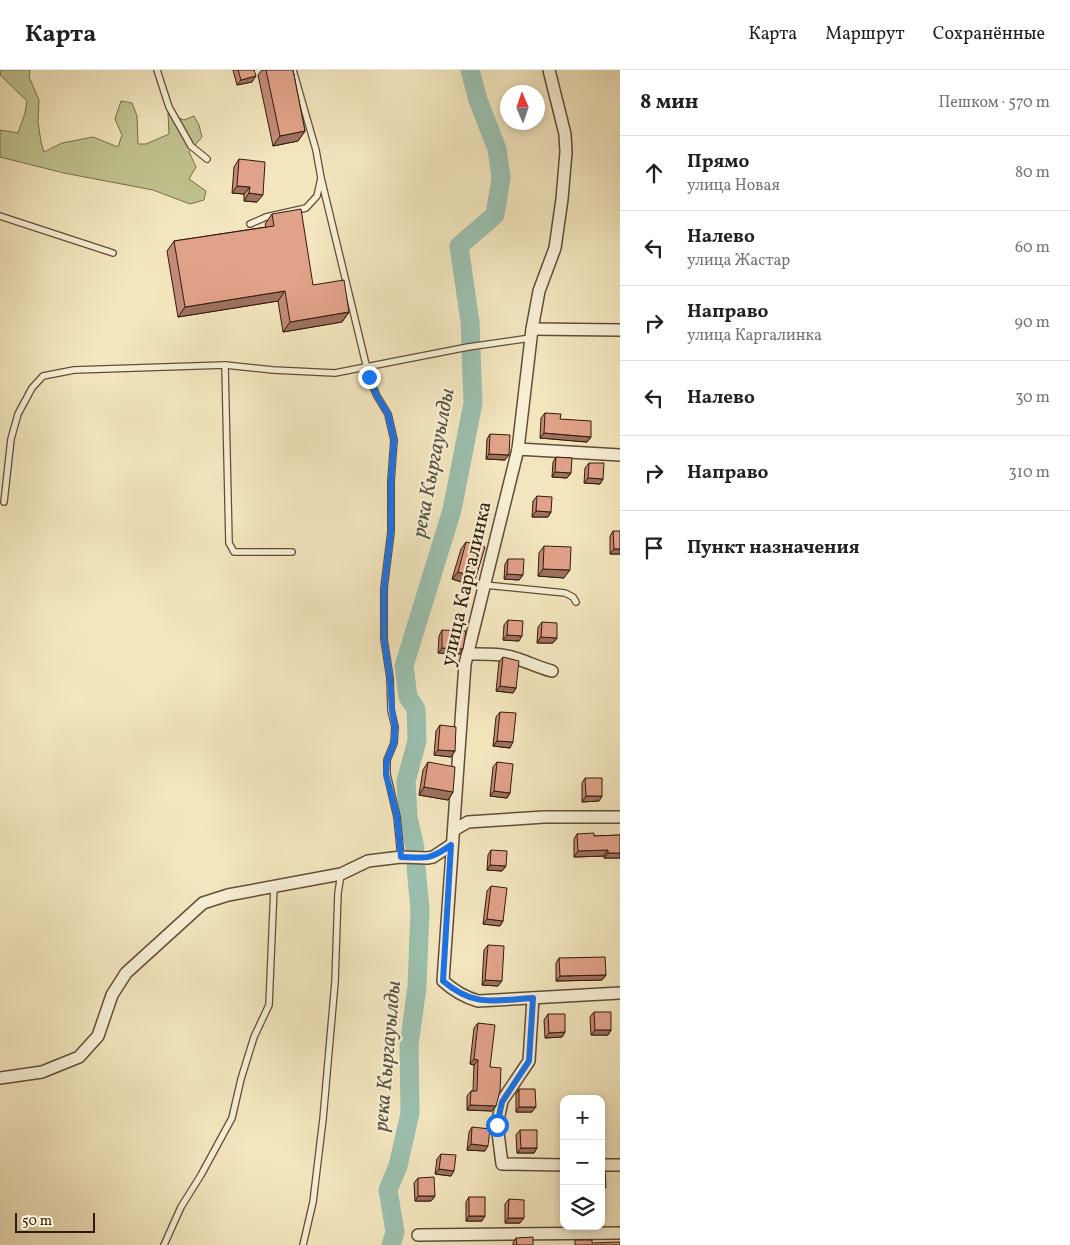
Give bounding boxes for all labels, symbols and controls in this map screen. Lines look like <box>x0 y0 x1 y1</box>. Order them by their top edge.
text: Карта <box>25 18 96 52</box>
text: Карта <box>748 22 797 47</box>
text: Маршрут <box>825 22 905 47</box>
text: Сохранённые <box>933 22 1045 47</box>
north arrow <box>500 85 545 130</box>
text: 8 мин <box>640 88 699 117</box>
text: Пешком · 570 m <box>938 92 1050 114</box>
text: Прямо <box>687 149 749 175</box>
icon: ahead <box>640 159 668 187</box>
text: 80 m <box>1015 162 1050 184</box>
text: улица Новая <box>687 175 780 197</box>
text: Налево <box>687 224 755 250</box>
icon: left <box>640 234 668 262</box>
text: 60 m <box>1015 237 1050 259</box>
text: улица Жастар <box>687 250 790 272</box>
text: Направо <box>687 299 769 325</box>
icon: right <box>640 309 668 337</box>
text: 90 m <box>1014 312 1050 334</box>
text: улица Каргалинка <box>687 325 822 347</box>
route end <box>358 366 381 389</box>
icon: left <box>640 384 668 412</box>
text: Налево <box>687 385 755 411</box>
water label: река Кыргауылды <box>405 386 463 540</box>
text: 30 m <box>1015 387 1050 409</box>
icon: right <box>640 459 668 487</box>
text: Направо <box>687 460 769 486</box>
text: 310 m <box>1009 462 1050 484</box>
street label: улица Каргалинка <box>434 499 500 669</box>
icon: arrive <box>640 534 668 562</box>
text: Пункт назначения <box>687 535 860 561</box>
water label: река Кыргауылды <box>367 979 409 1133</box>
map controls <box>560 1095 605 1230</box>
button: + <box>560 1095 605 1140</box>
route start <box>486 1114 509 1137</box>
button: − <box>560 1140 605 1185</box>
button: layers <box>560 1185 605 1230</box>
scale bar <box>15 1210 95 1233</box>
text: 50 m <box>22 1212 52 1231</box>

